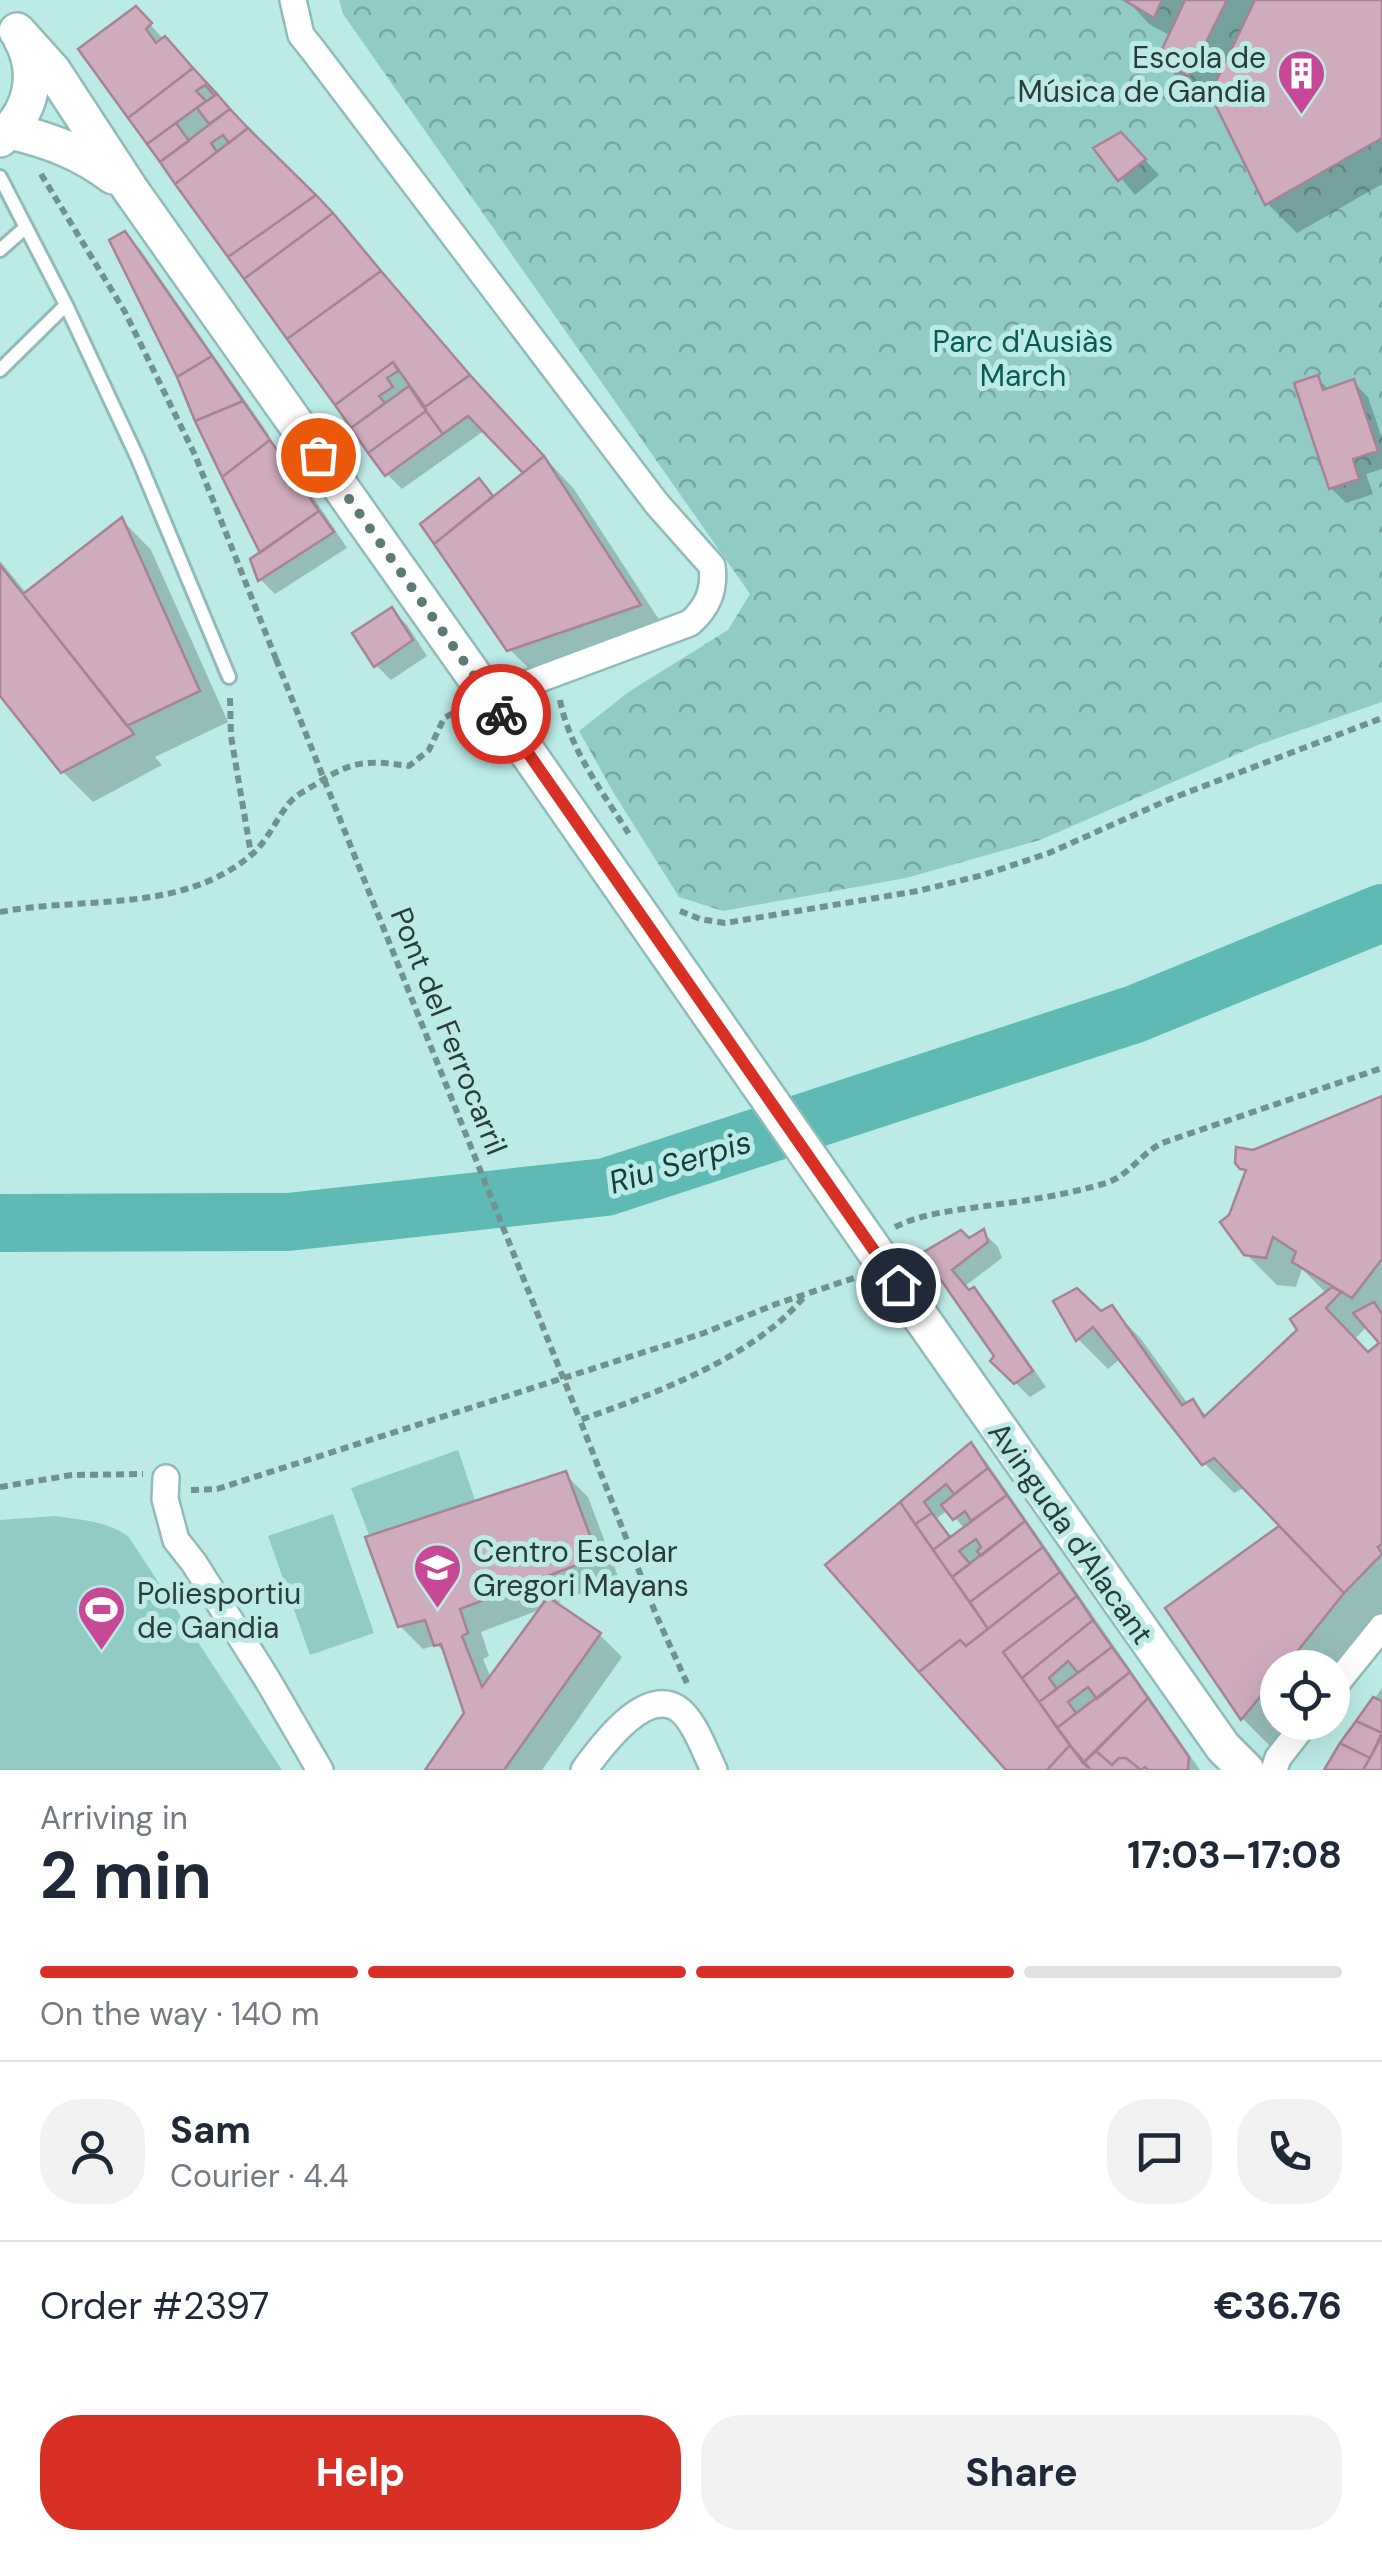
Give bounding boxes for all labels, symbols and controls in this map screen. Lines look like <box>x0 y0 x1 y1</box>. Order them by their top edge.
place label: Escola de Música de Gandia <box>1017 38 1266 111</box>
building icon: Escola de Música de Gandia <box>1275 48 1327 116</box>
park label: Parc d'Ausiàs March <box>933 322 1113 395</box>
pin <box>276 413 361 498</box>
icon: bag <box>291 428 346 483</box>
courier <box>451 664 551 764</box>
icon: bike <box>474 687 529 742</box>
street label: Pont del Ferrocarril <box>382 902 516 1160</box>
water label: Riu Serpis <box>604 1120 756 1204</box>
pin <box>856 1243 941 1328</box>
icon: home <box>871 1258 926 1313</box>
street label: Avinguda d'Alacant <box>980 1414 1162 1652</box>
place label: Centro Escolar Gregori Mayans <box>473 1532 689 1605</box>
school or university icon: Centro Escolar Gregori Mayans <box>412 1542 464 1610</box>
place label: Poliesportiu de Gandia <box>137 1574 301 1647</box>
sports icon: Poliesportiu de Gandia <box>76 1584 128 1652</box>
map controls <box>1260 1650 1350 1740</box>
button: locate <box>1260 1650 1350 1740</box>
text: Arriving in <box>40 1797 188 1839</box>
text: 17:03–17:08 <box>1127 1830 1342 1880</box>
text: 2 min <box>40 1834 212 1918</box>
text: On the way · 140 m <box>40 1993 320 2035</box>
button: person <box>40 2099 145 2204</box>
button: chat <box>1107 2099 1212 2204</box>
button: phone <box>1237 2099 1342 2204</box>
text: Sam <box>170 2105 251 2155</box>
text: Courier · 4.4 <box>170 2155 348 2197</box>
text: Order #2397 <box>40 2281 269 2331</box>
text: €36.76 <box>1214 2281 1342 2331</box>
button: Help <box>40 2415 681 2530</box>
button: Share <box>701 2415 1342 2530</box>

